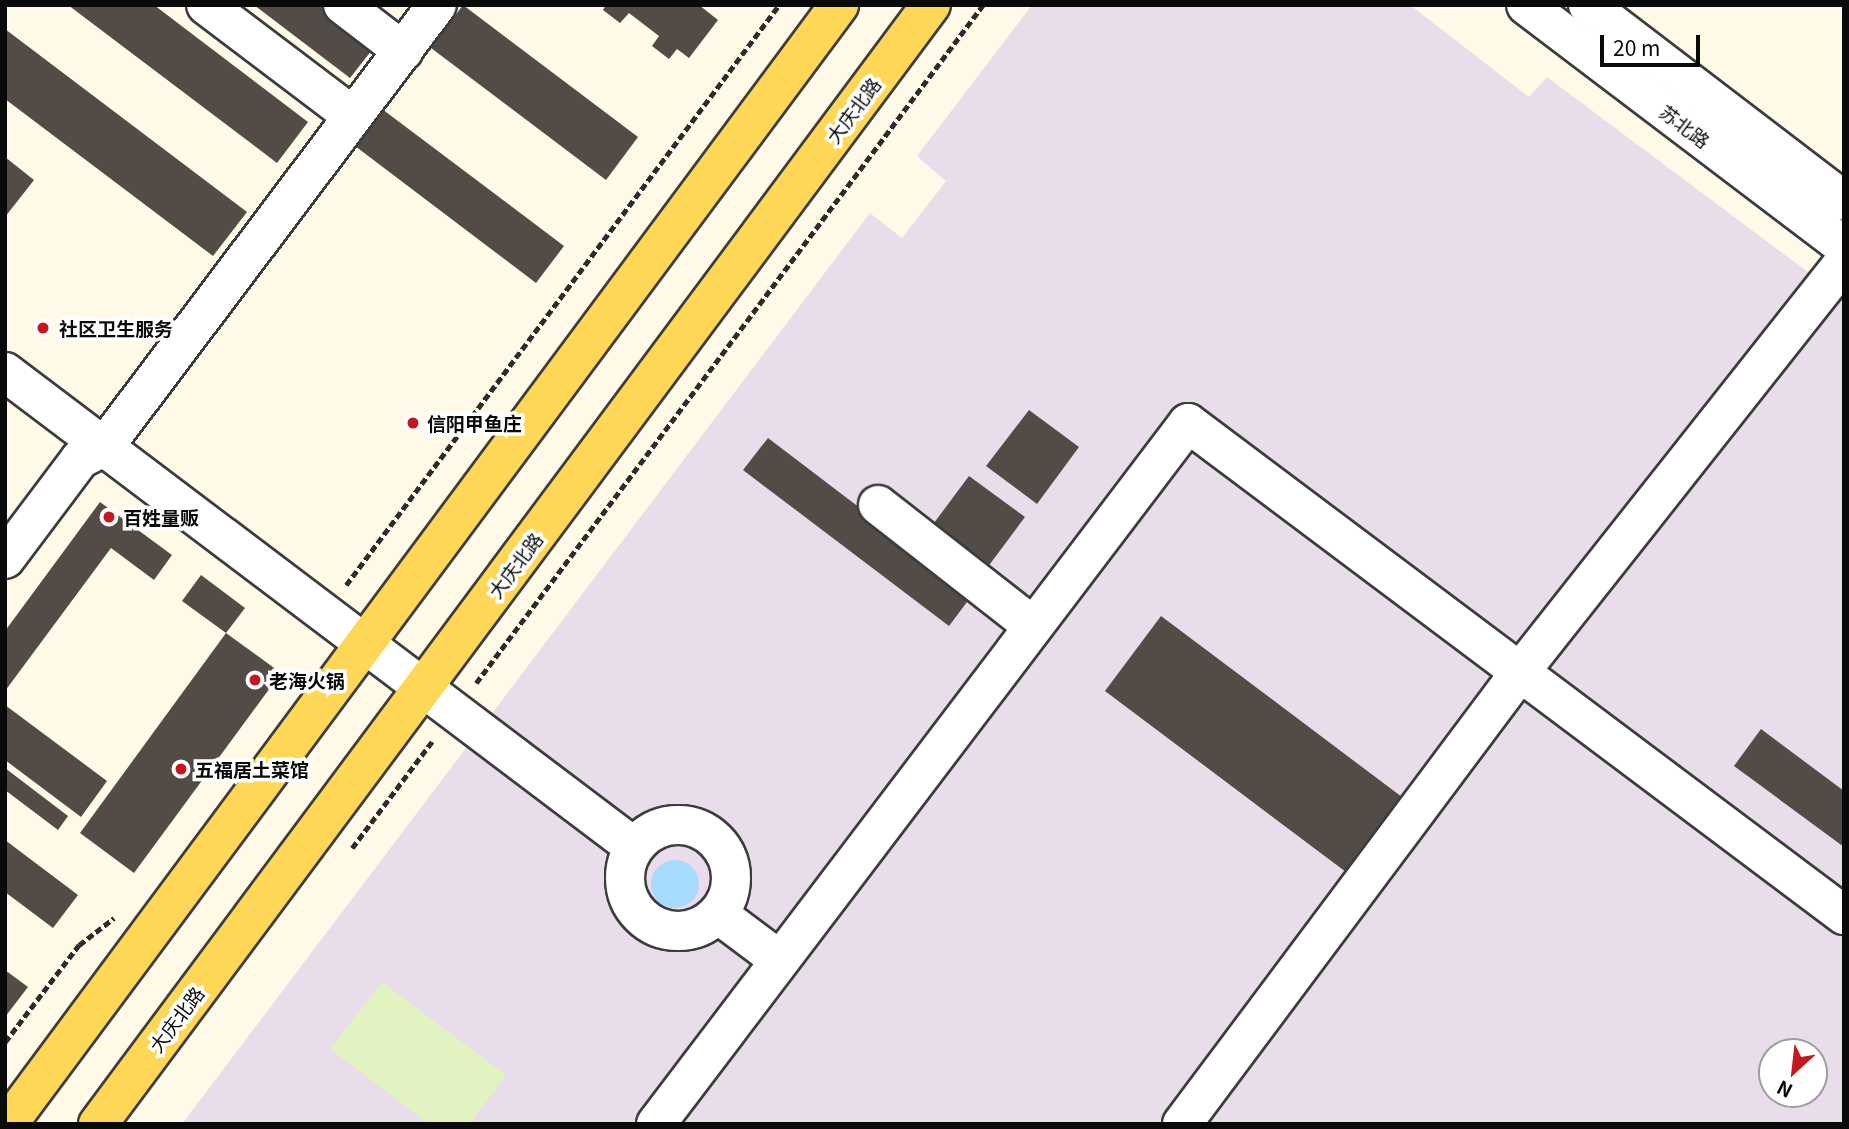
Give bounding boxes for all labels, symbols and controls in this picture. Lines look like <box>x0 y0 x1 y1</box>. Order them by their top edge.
scale bar <box>1604 21 1704 65</box>
text: 20 m <box>1613 32 1660 62</box>
street label: 大庆北路 <box>821 73 885 147</box>
street label: 苏北路 <box>1655 100 1715 152</box>
place label: 社区卫生服务 <box>59 317 173 339</box>
marker: 社区卫生服务 <box>33 318 53 338</box>
place label: 信阳甲鱼庄 <box>427 412 522 434</box>
marker: 信阳甲鱼庄 <box>405 415 421 431</box>
place label: 百姓量贩 <box>123 506 199 528</box>
marker: 百姓量贩 <box>101 509 117 525</box>
street label: 大庆北路 <box>483 528 547 602</box>
place label: 老海火锅 <box>269 669 345 691</box>
marker: 老海火锅 <box>247 672 263 688</box>
place label: 五福居土菜馆 <box>195 758 309 780</box>
marker: 五福居土菜馆 <box>173 761 189 777</box>
street label: 大庆北路 <box>144 982 208 1056</box>
north arrow <box>1758 1038 1828 1108</box>
text: N <box>1772 1075 1797 1106</box>

